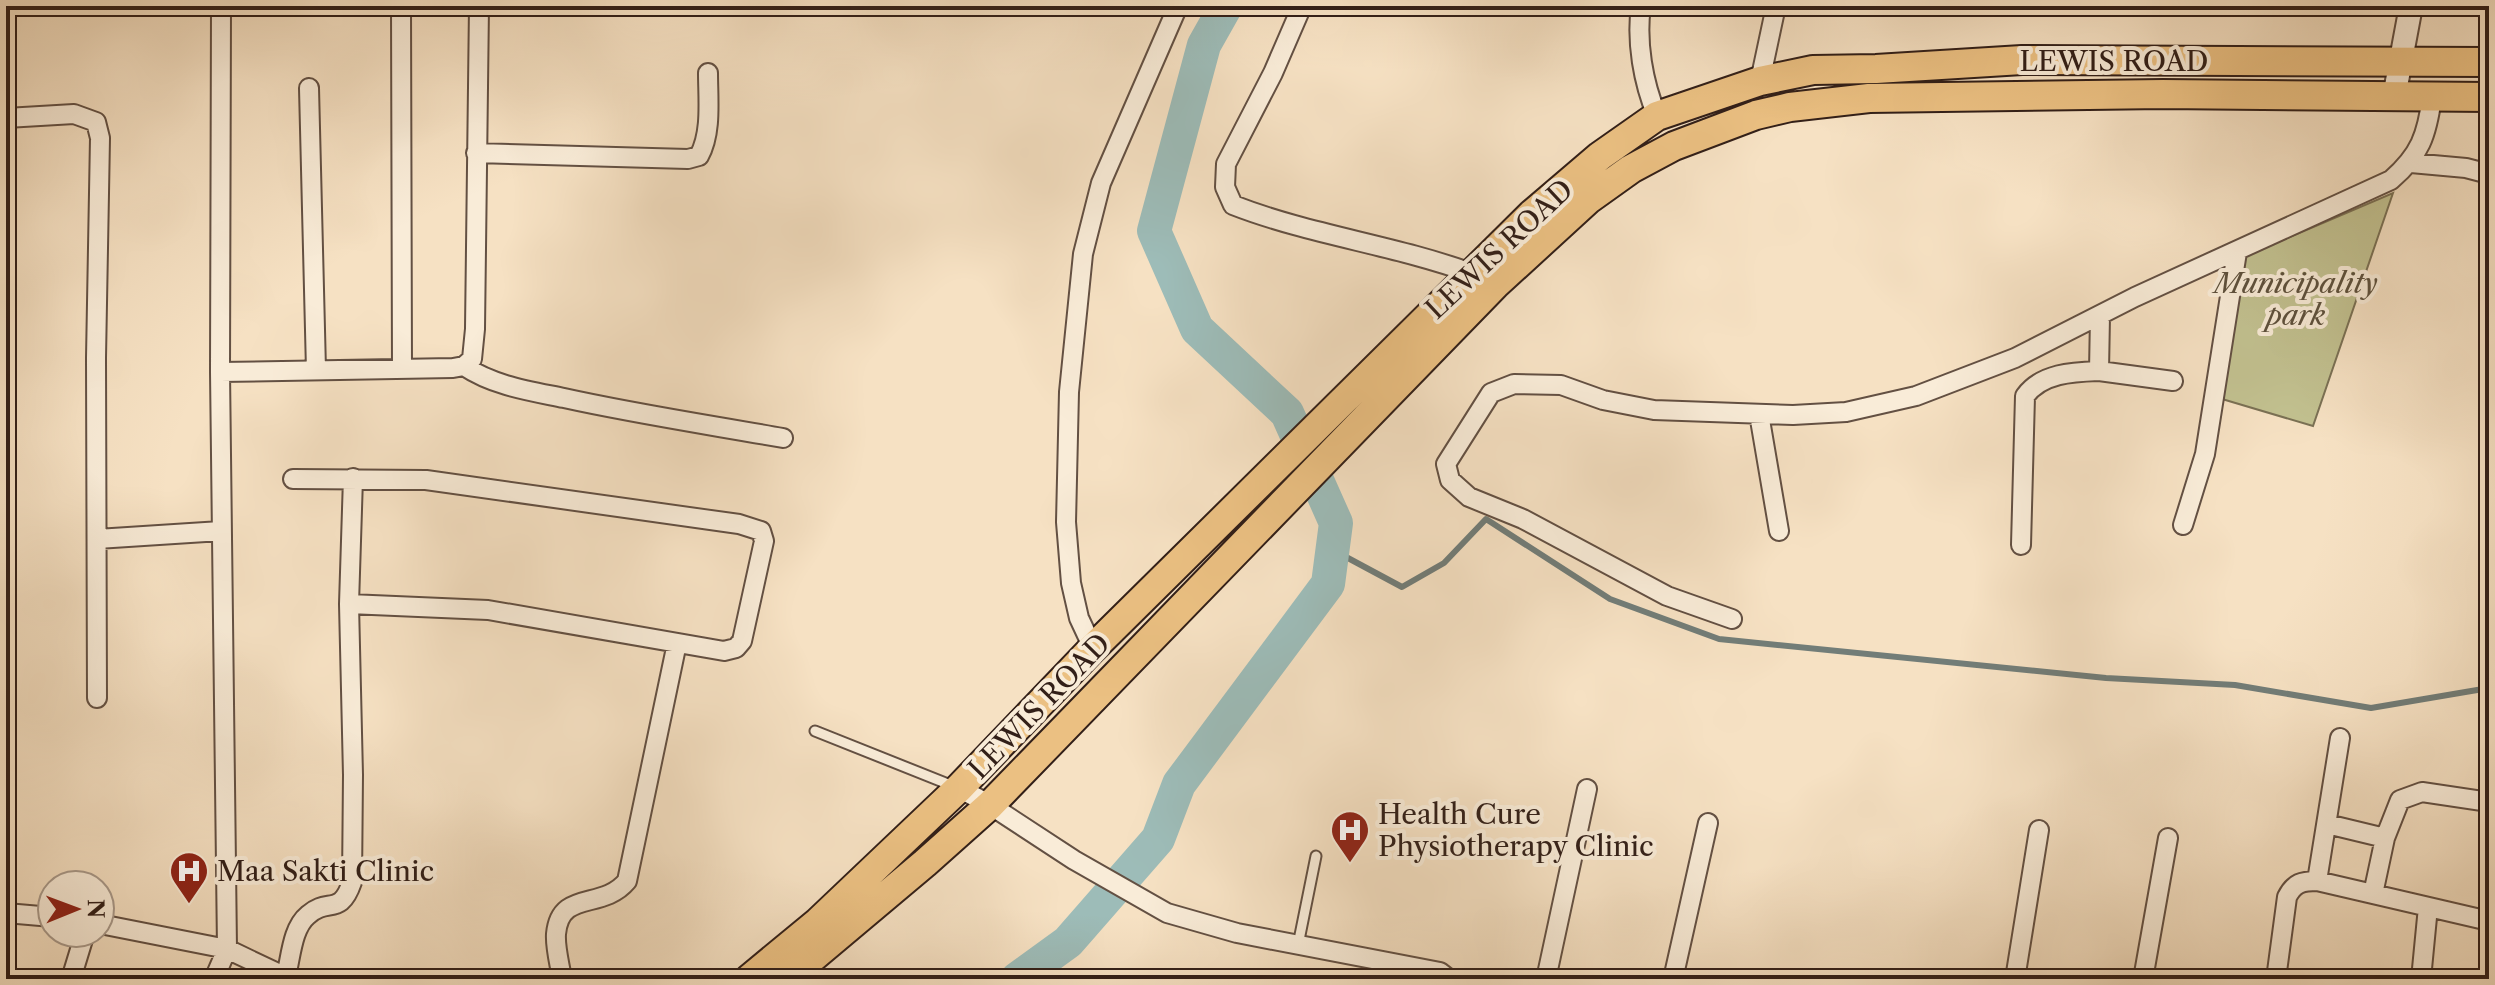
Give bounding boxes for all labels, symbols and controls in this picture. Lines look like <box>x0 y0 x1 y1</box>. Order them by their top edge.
street label: LEWIS ROAD <box>2019 44 2209 78</box>
street label: LEWIS ROAD <box>1418 172 1580 326</box>
park label: Municipality park <box>2211 266 2378 332</box>
street label: LEWIS ROAD <box>961 626 1117 786</box>
place label: Health Cure Physiotherapy Clinic <box>1378 797 1654 863</box>
hospital icon: Health Cure Physiotherapy Clinic <box>1329 809 1371 864</box>
hospital icon: Maa Sakti Clinic <box>168 850 210 905</box>
place label: Maa Sakti Clinic <box>217 854 434 888</box>
north arrow <box>36 869 116 949</box>
text: N <box>82 899 109 918</box>

